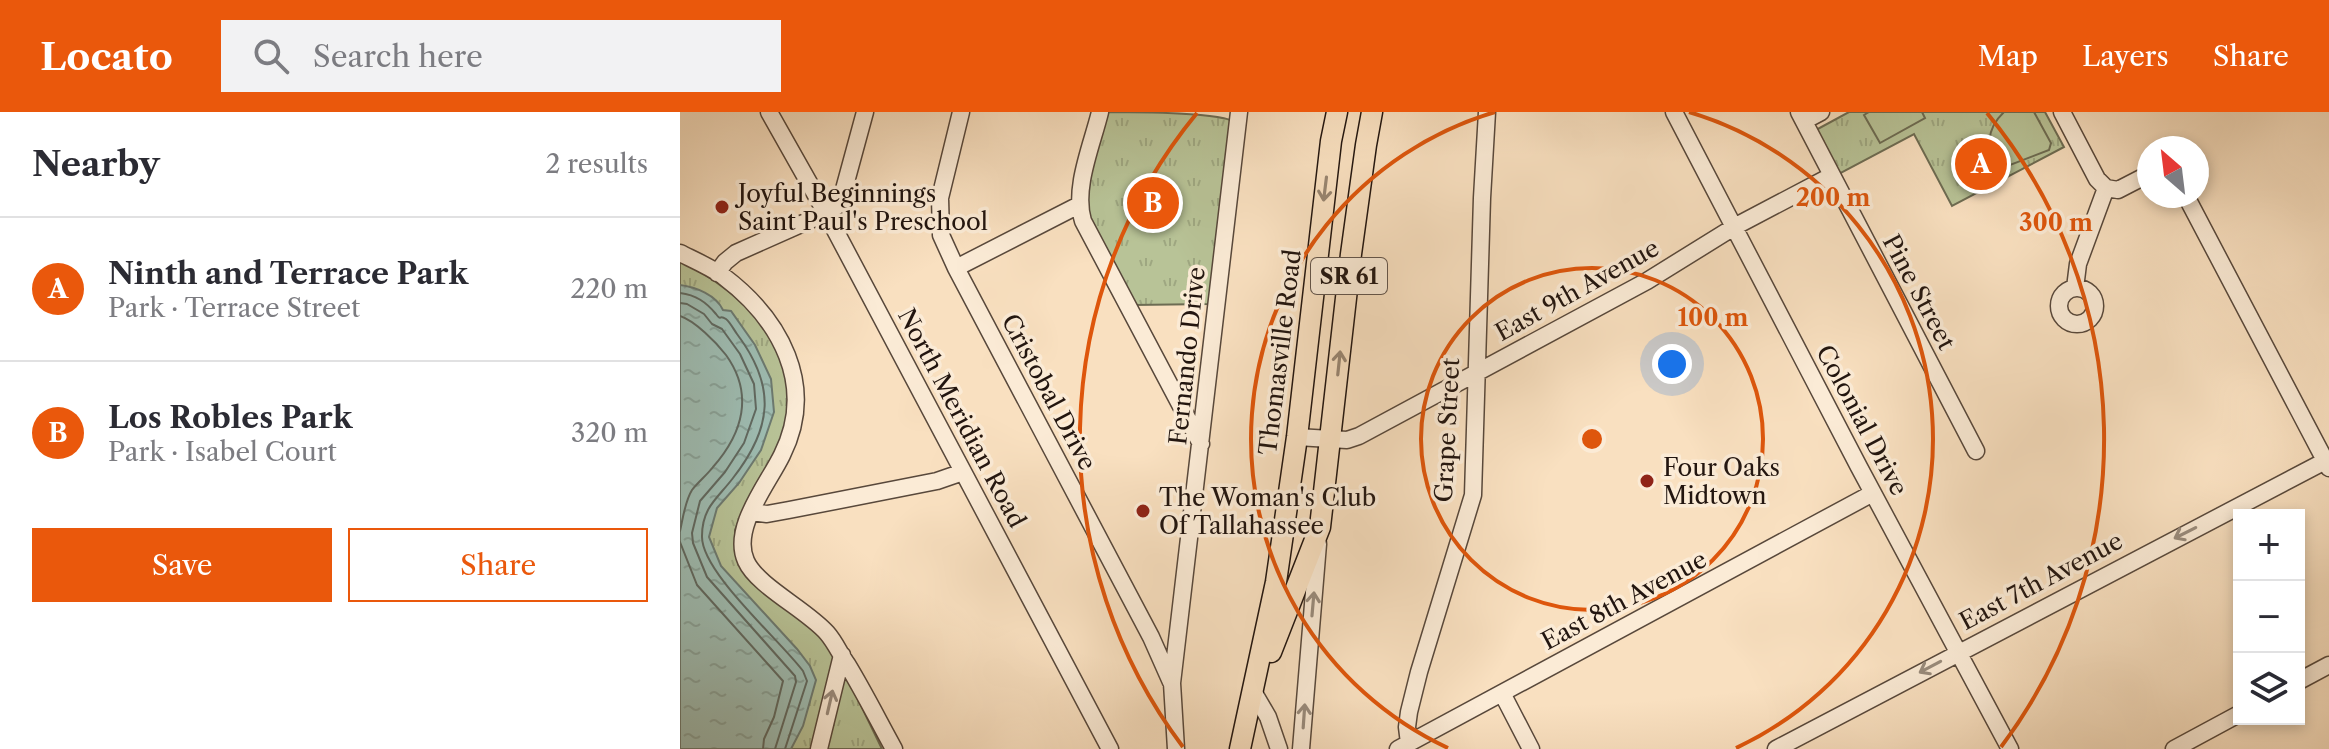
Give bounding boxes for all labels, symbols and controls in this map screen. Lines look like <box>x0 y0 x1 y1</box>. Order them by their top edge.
search box <box>221 20 781 92</box>
text: Locato <box>40 33 173 80</box>
icon: search <box>249 34 293 78</box>
text: Search here <box>313 38 483 75</box>
text: Map <box>1978 39 2038 73</box>
text: Layers <box>2082 39 2169 73</box>
text: Share <box>2213 39 2289 73</box>
pin: A <box>1955 134 2007 194</box>
north arrow <box>2137 136 2209 208</box>
text: Nearby <box>32 143 160 185</box>
text: 2 results <box>545 148 648 180</box>
pin: B <box>1127 173 1179 233</box>
one-way arrow <box>1318 175 1333 202</box>
place label: Joyful Beginnings Saint Paul's Preschool <box>734 179 988 236</box>
text: 200 m <box>1796 183 1870 212</box>
marker: Joyful Beginnings Saint Paul's Preschool <box>713 198 731 216</box>
text: 300 m <box>2019 208 2093 237</box>
street label: Pine Street <box>1877 230 1962 355</box>
street label: East 9th Avenue <box>1490 233 1664 347</box>
street label: Thomasville Road <box>1253 247 1307 456</box>
text: Ninth and Terrace Park <box>108 255 468 292</box>
road number: SR 61 <box>1311 258 1387 294</box>
street label: Fernando Drive <box>1163 266 1211 446</box>
text: A <box>48 273 68 305</box>
text: 220 m <box>570 273 648 305</box>
text: Park · Terrace Street <box>108 292 360 324</box>
text: 100 m <box>1677 303 1749 332</box>
street label: North Meridian Road <box>892 304 1032 533</box>
street label: Cristobal Drive <box>996 309 1102 475</box>
street label: Colonial Drive <box>1810 340 1914 500</box>
your location <box>1652 344 1692 384</box>
one-way arrow <box>1332 350 1347 376</box>
street label: Grape Street <box>1429 357 1465 503</box>
text: Los Robles Park <box>108 399 352 436</box>
text: B <box>48 417 68 449</box>
text: 320 m <box>571 417 648 449</box>
centre of rings <box>1578 425 1606 453</box>
text: Park · Isabel Court <box>108 436 337 468</box>
place label: Four Oaks Midtown <box>1663 453 1780 510</box>
marker: Four Oaks Midtown <box>1638 472 1656 490</box>
place label: The Woman's Club Of Tallahassee <box>1159 483 1376 540</box>
marker: The Woman's Club Of Tallahassee <box>1134 502 1152 520</box>
map controls <box>2233 509 2305 725</box>
button: + <box>2233 509 2305 581</box>
one-way arrow <box>2174 525 2197 541</box>
street label: East 7th Avenue <box>1955 526 2127 636</box>
button: Save <box>32 528 332 602</box>
button: Share <box>348 528 648 602</box>
street label: East 8th Avenue <box>1536 544 1712 656</box>
button: − <box>2233 581 2305 653</box>
one-way arrow <box>1306 592 1321 618</box>
button: layers <box>2233 653 2305 725</box>
one-way arrow <box>1919 659 1942 675</box>
one-way arrow <box>823 690 838 716</box>
one-way arrow <box>1297 703 1312 730</box>

